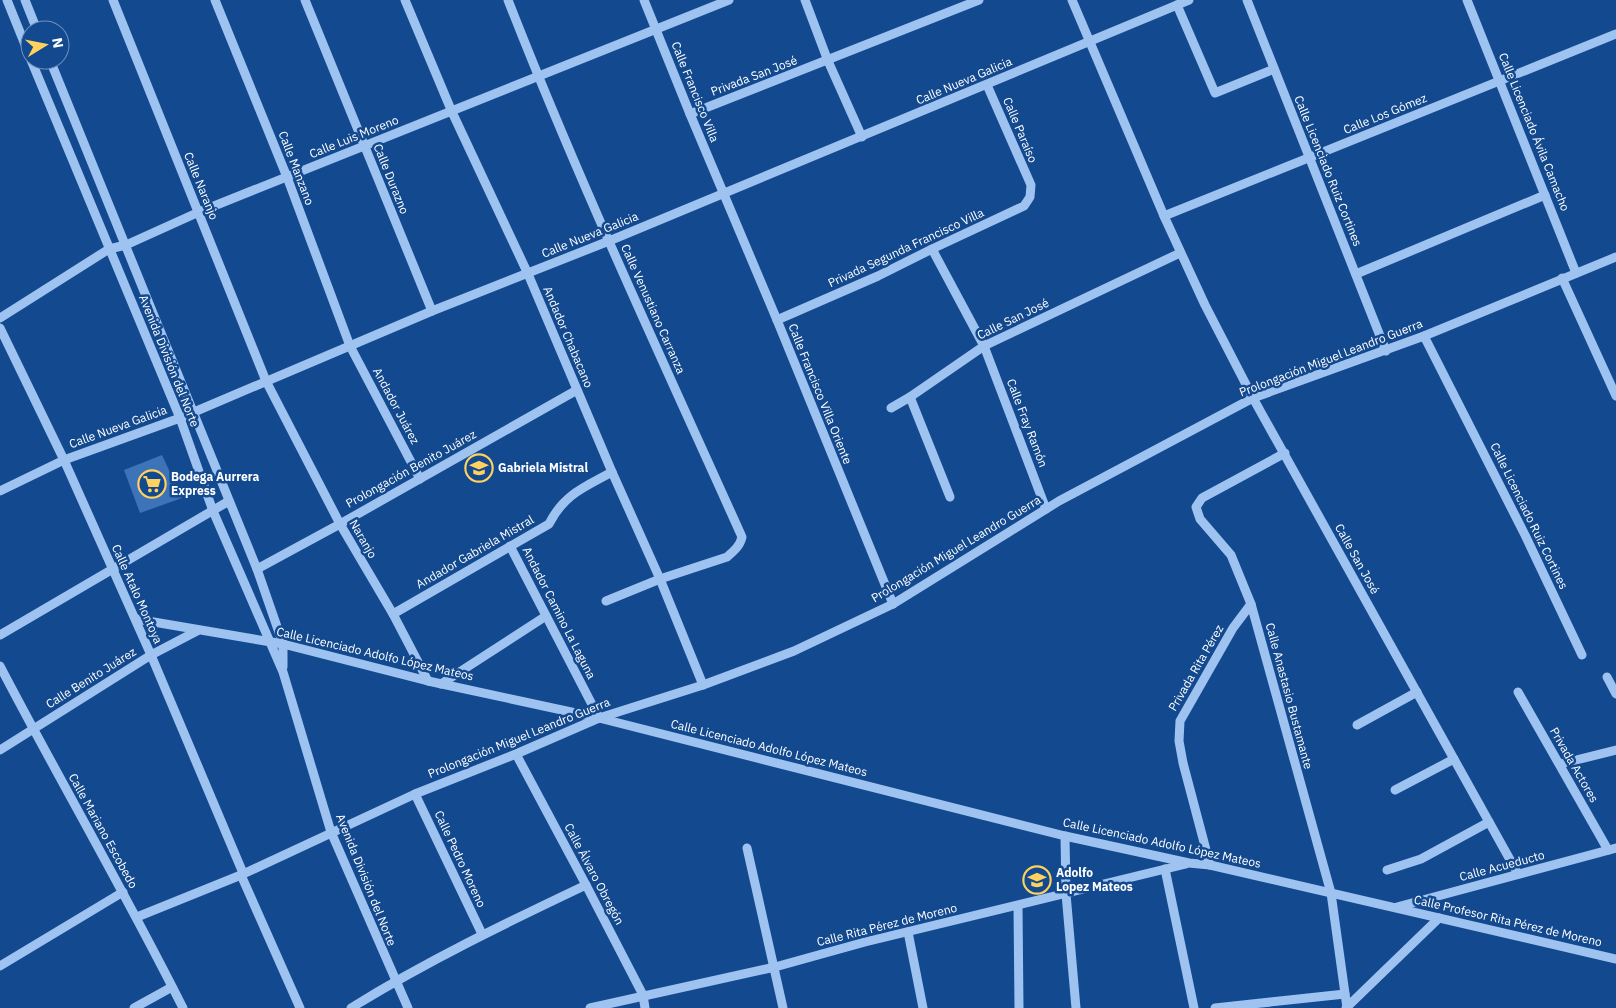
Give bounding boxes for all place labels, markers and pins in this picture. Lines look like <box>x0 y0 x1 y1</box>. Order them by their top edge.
school or university icon: Gabriela Mistral <box>464 453 494 483</box>
place label: Gabriela Mistral <box>498 460 588 475</box>
supermarket icon: Bodega Aurrera Express <box>137 469 167 499</box>
place label: Bodega Aurrera Express <box>171 469 260 498</box>
school or university icon: Adolfo Lopez Mateos <box>1022 865 1052 895</box>
place label: Adolfo Lopez Mateos <box>1056 865 1133 894</box>

